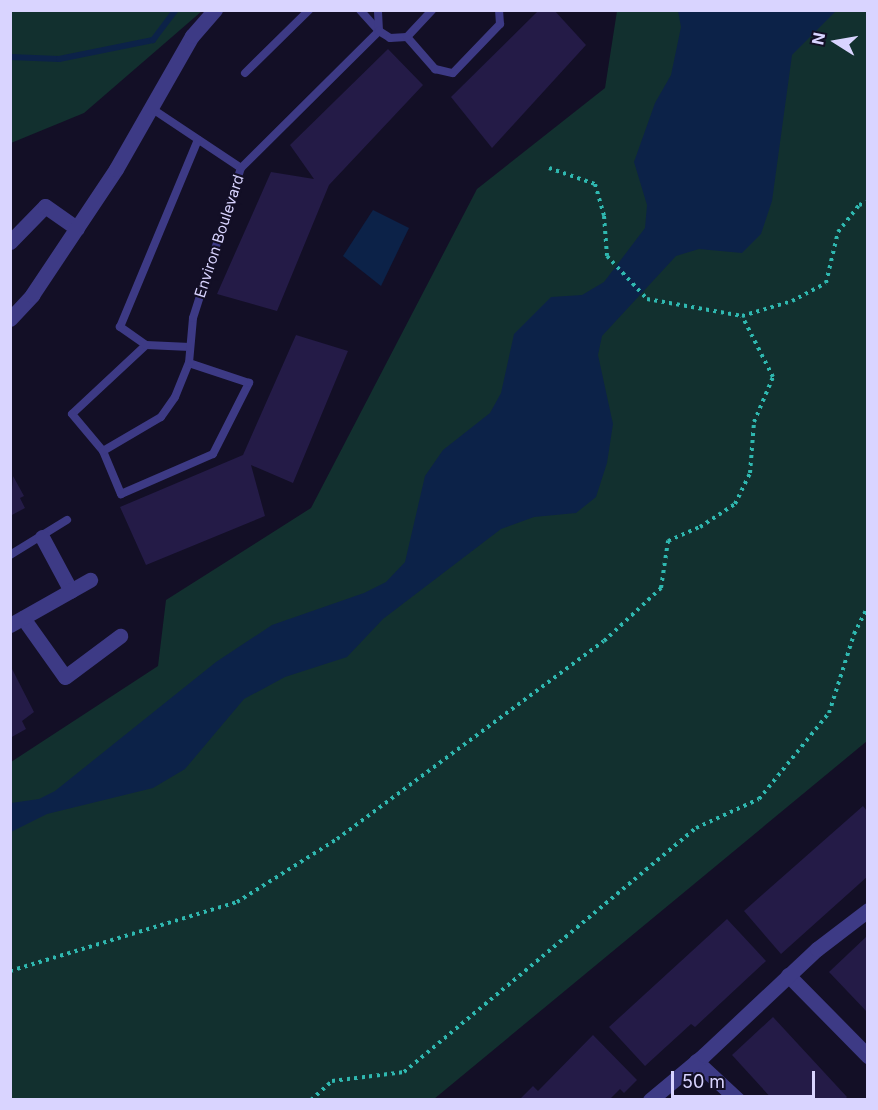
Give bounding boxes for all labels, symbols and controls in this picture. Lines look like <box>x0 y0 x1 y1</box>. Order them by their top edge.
north arrow <box>806 12 866 72</box>
text: N <box>807 31 829 46</box>
street label: Environ Boulevard <box>191 172 247 300</box>
scale bar <box>674 1059 818 1097</box>
text: 50 m <box>682 1071 725 1092</box>

